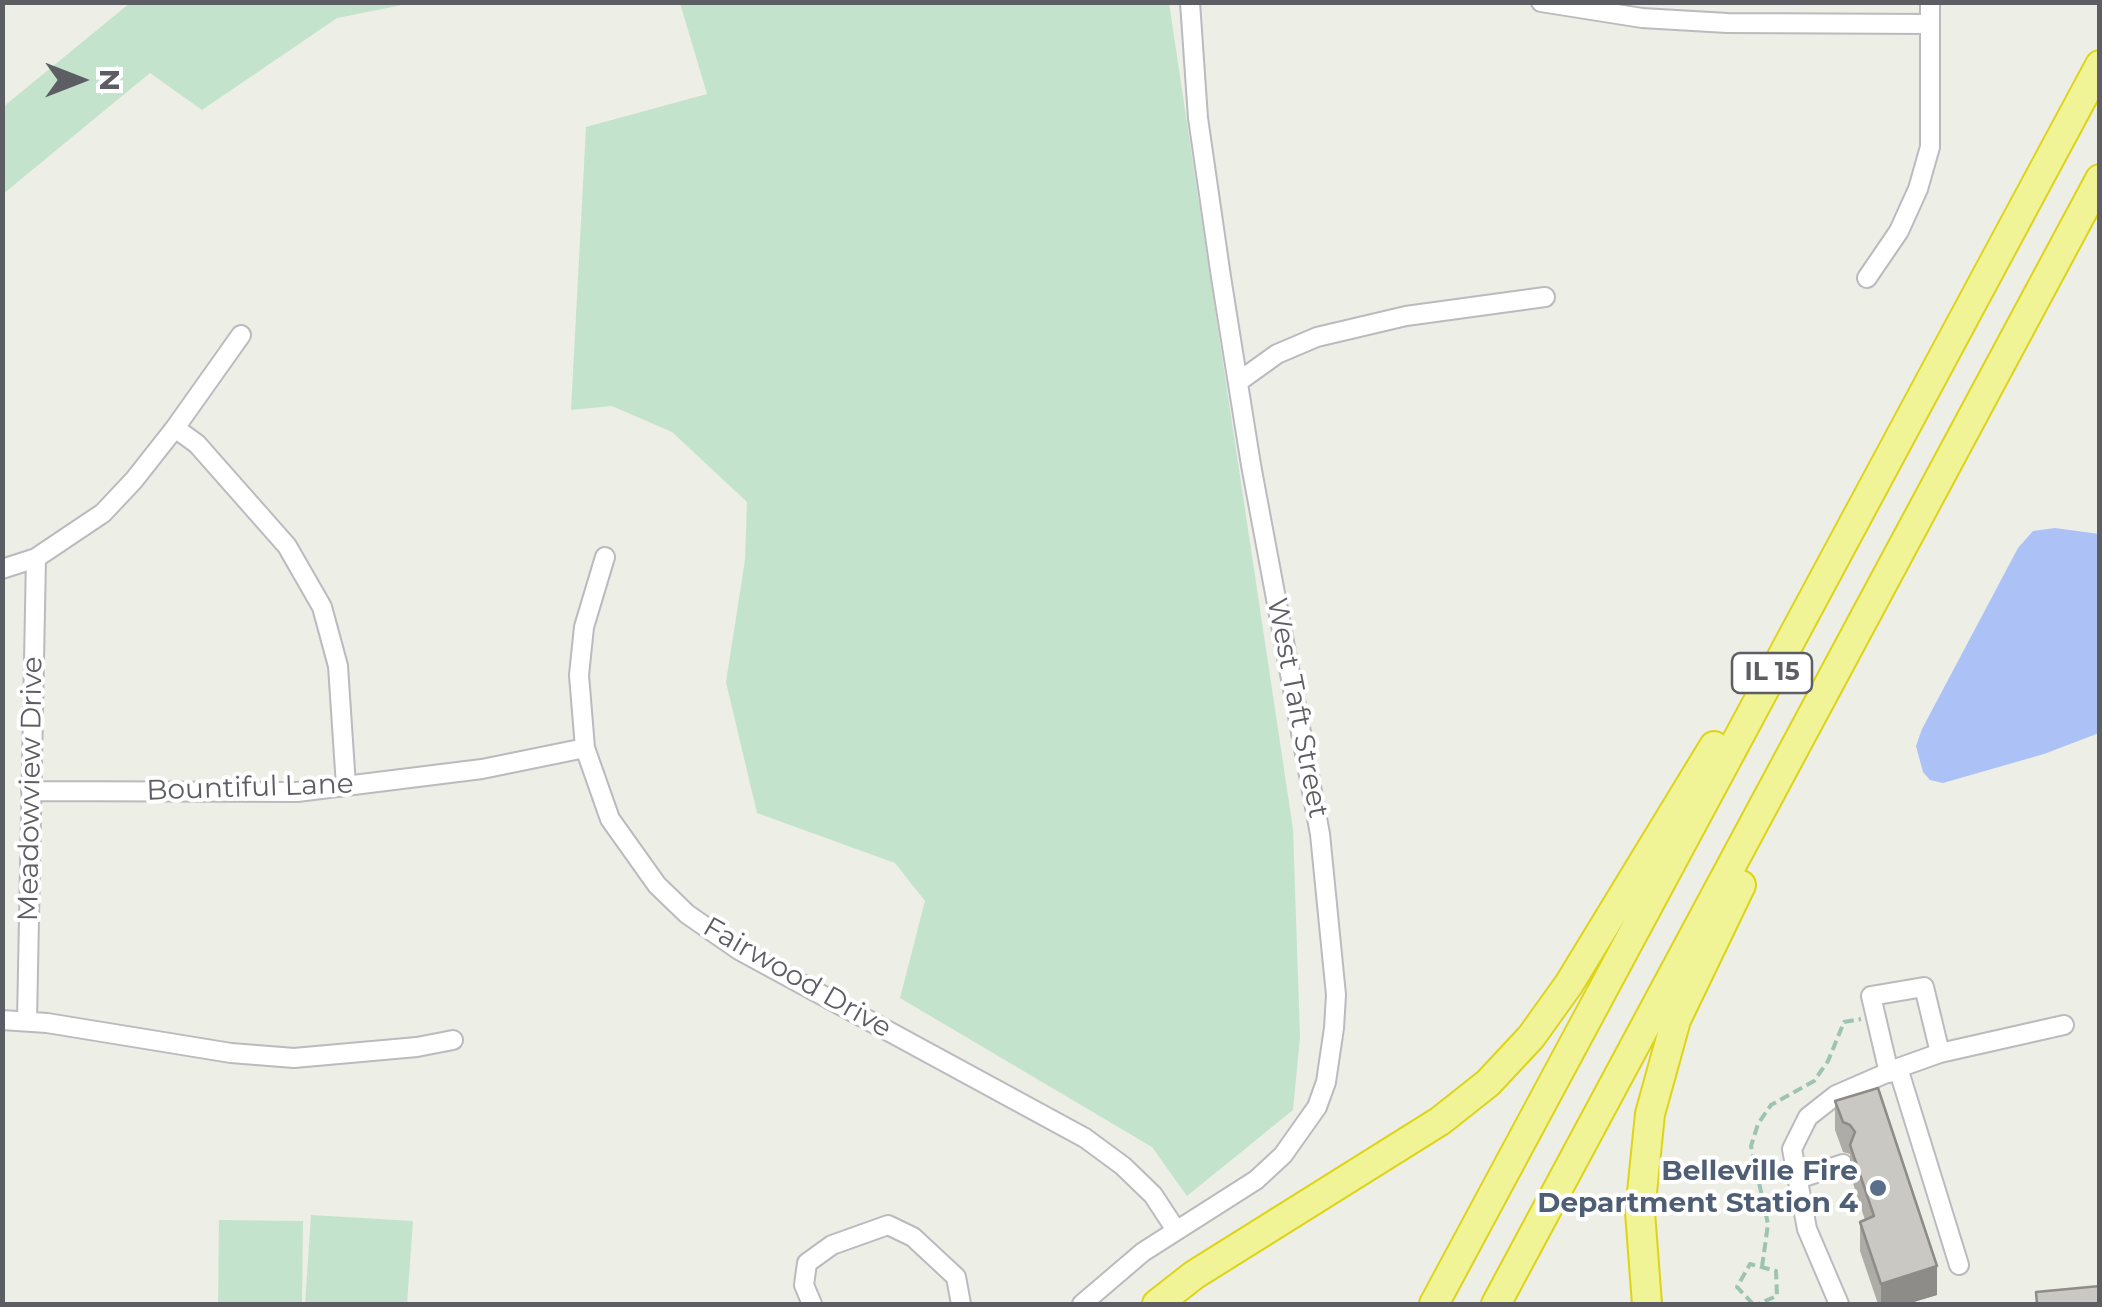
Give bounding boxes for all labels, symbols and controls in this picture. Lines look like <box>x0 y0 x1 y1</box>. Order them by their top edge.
north arrow <box>30 30 130 130</box>
text: N <box>93 69 127 91</box>
street label: West Taft Street <box>1259 595 1335 821</box>
road number: IL 15 <box>1732 653 1812 693</box>
street label: Meadowview Drive <box>12 656 50 922</box>
street label: Bountiful Lane <box>146 768 354 808</box>
street label: Fairwood Drive <box>697 911 897 1045</box>
place label: Belleville Fire Department Station 4 <box>1537 1155 1858 1221</box>
marker: Belleville Fire Department Station 4 <box>1867 1177 1889 1199</box>

